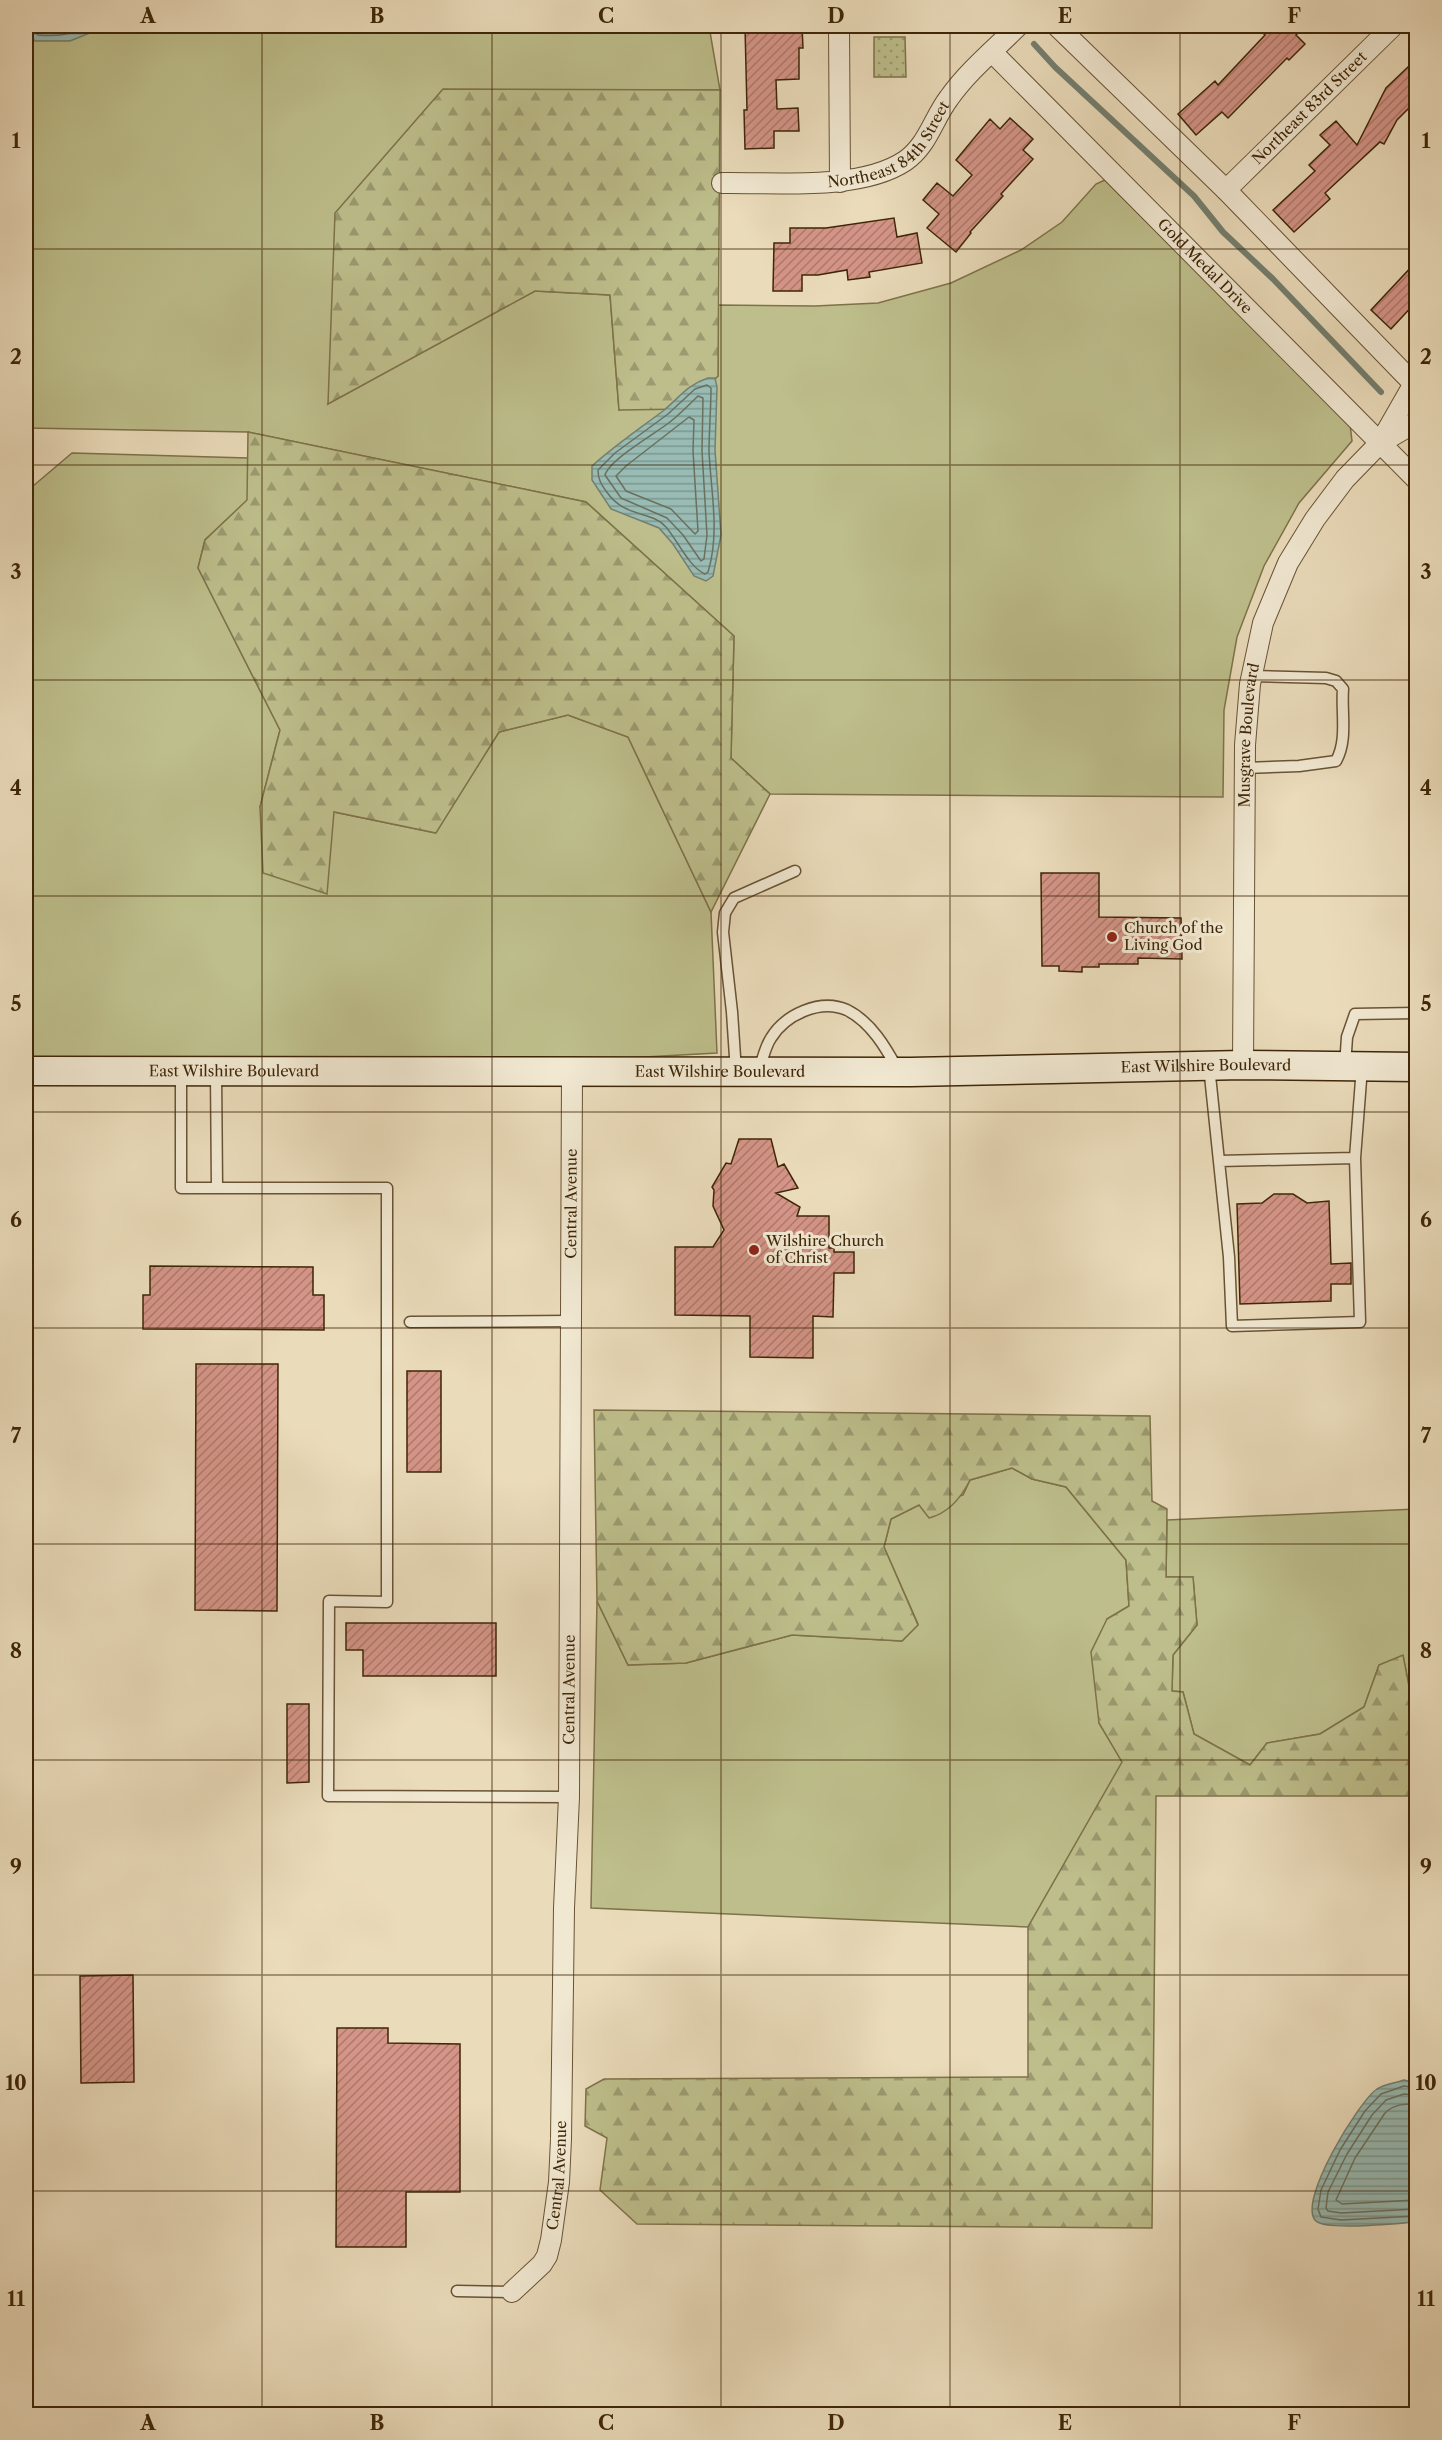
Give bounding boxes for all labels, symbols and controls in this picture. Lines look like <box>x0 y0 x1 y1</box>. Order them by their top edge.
text: A <box>139 4 156 28</box>
text: B <box>370 4 385 28</box>
text: C <box>598 4 614 28</box>
text: D <box>827 4 845 28</box>
text: E <box>1058 4 1072 28</box>
text: F <box>1287 4 1301 28</box>
street label: Northeast 83rd Street <box>1248 47 1371 168</box>
street label: Northeast 84th Street <box>827 97 954 191</box>
text: 1 <box>12 129 21 153</box>
text: 1 <box>1422 129 1431 153</box>
street label: Gold Medal Drive <box>1154 214 1257 318</box>
text: 2 <box>10 345 22 369</box>
text: 2 <box>1420 345 1432 369</box>
text: 3 <box>10 560 22 584</box>
text: 3 <box>1420 560 1432 584</box>
street label: Musgrave Boulevard <box>1235 661 1263 808</box>
text: 4 <box>10 776 22 800</box>
text: 4 <box>1420 776 1432 800</box>
place label: Church of the Living God <box>1124 918 1223 954</box>
marker: Church of the Living God <box>1105 930 1119 944</box>
text: 5 <box>10 992 22 1016</box>
text: 5 <box>1420 992 1432 1016</box>
street label: East Wilshire Boulevard <box>1121 1055 1291 1077</box>
street label: East Wilshire Boulevard <box>149 1061 319 1080</box>
street label: East Wilshire Boulevard <box>635 1062 805 1081</box>
street label: Central Avenue <box>561 1149 581 1259</box>
text: 6 <box>10 1208 22 1232</box>
text: 6 <box>1420 1208 1432 1232</box>
place label: Wilshire Church of Christ <box>765 1231 885 1267</box>
marker: Wilshire Church of Christ <box>747 1243 761 1257</box>
text: 7 <box>11 1424 22 1448</box>
text: 7 <box>1421 1424 1432 1448</box>
street label: Central Avenue <box>559 1635 579 1745</box>
text: 8 <box>10 1639 22 1663</box>
text: 8 <box>1420 1639 1432 1663</box>
text: 9 <box>10 1855 22 1879</box>
text: 9 <box>1420 1855 1432 1879</box>
text: 10 <box>5 2071 27 2095</box>
text: 10 <box>1415 2071 1437 2095</box>
street label: Central Avenue <box>542 2120 570 2231</box>
text: 11 <box>7 2287 25 2311</box>
text: 11 <box>1417 2287 1435 2311</box>
text: A <box>139 2411 156 2435</box>
text: B <box>370 2411 385 2435</box>
text: C <box>598 2411 614 2435</box>
text: D <box>827 2411 845 2435</box>
text: E <box>1058 2411 1072 2435</box>
text: F <box>1287 2411 1301 2435</box>

